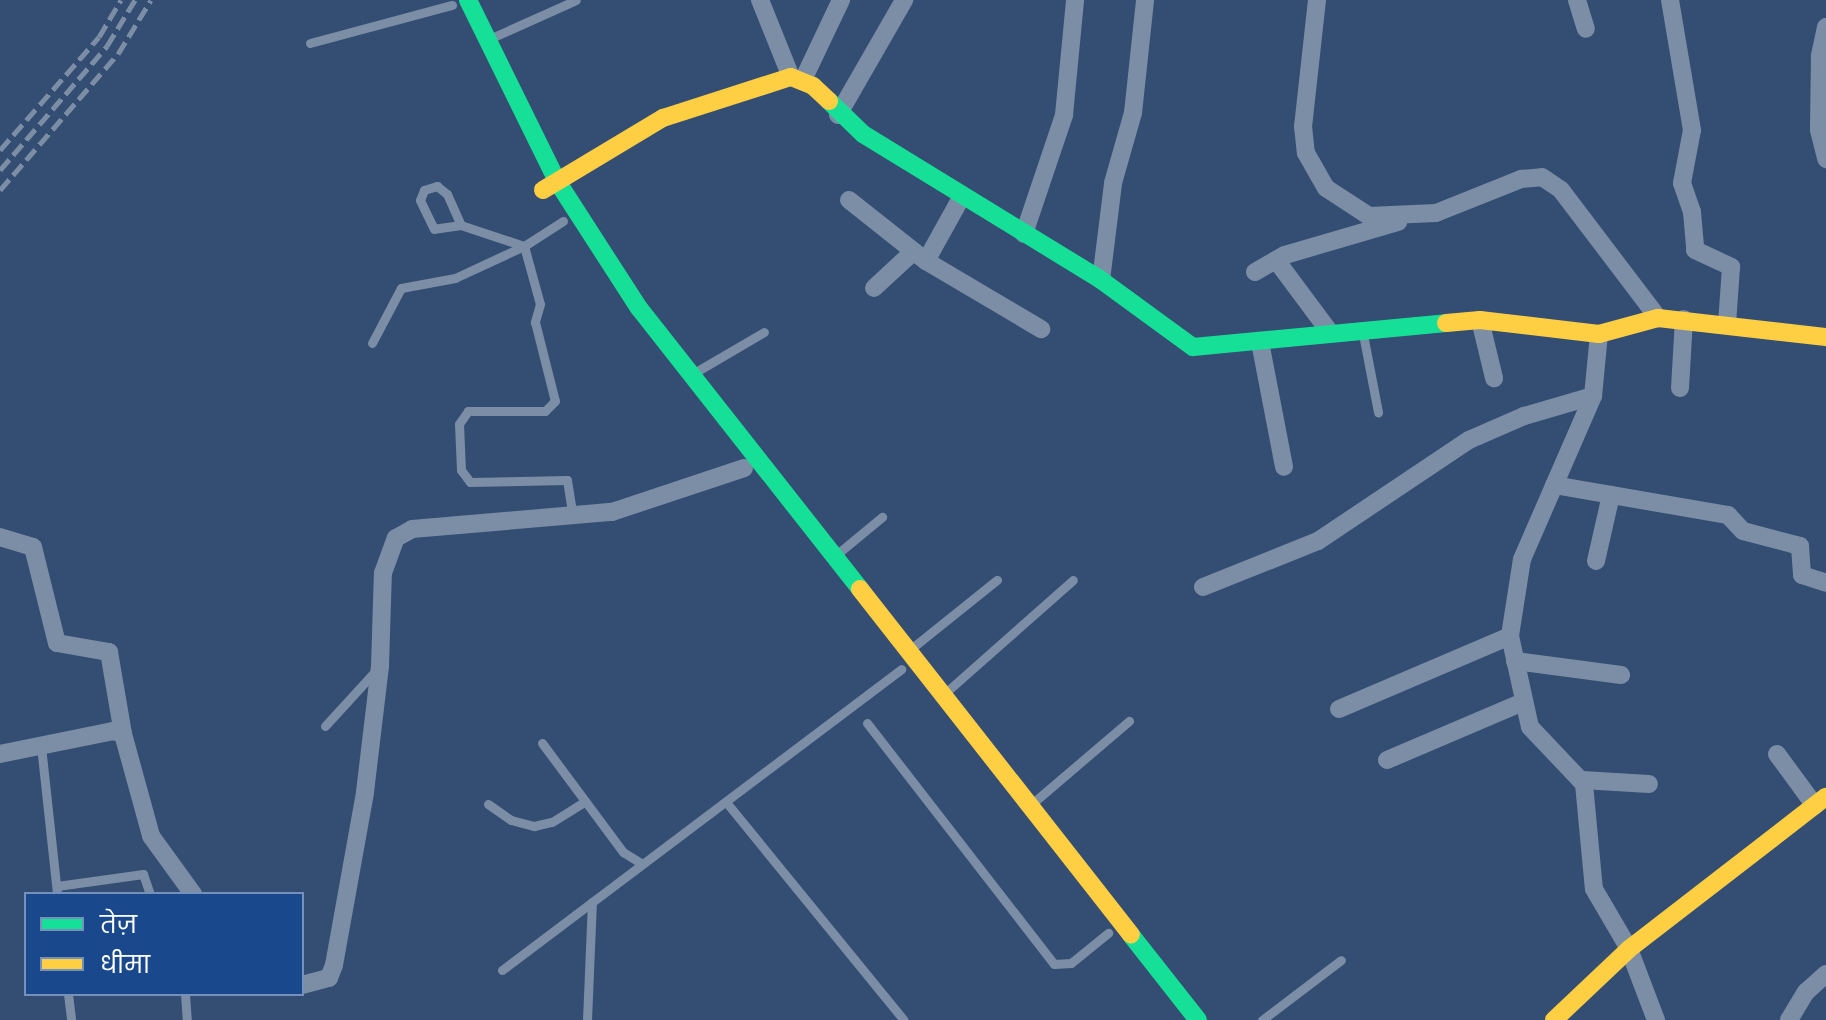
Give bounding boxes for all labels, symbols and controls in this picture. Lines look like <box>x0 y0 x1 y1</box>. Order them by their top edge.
legend <box>24 892 304 996</box>
text: तेज़ <box>100 908 137 941</box>
text: धीमा <box>100 948 150 981</box>

